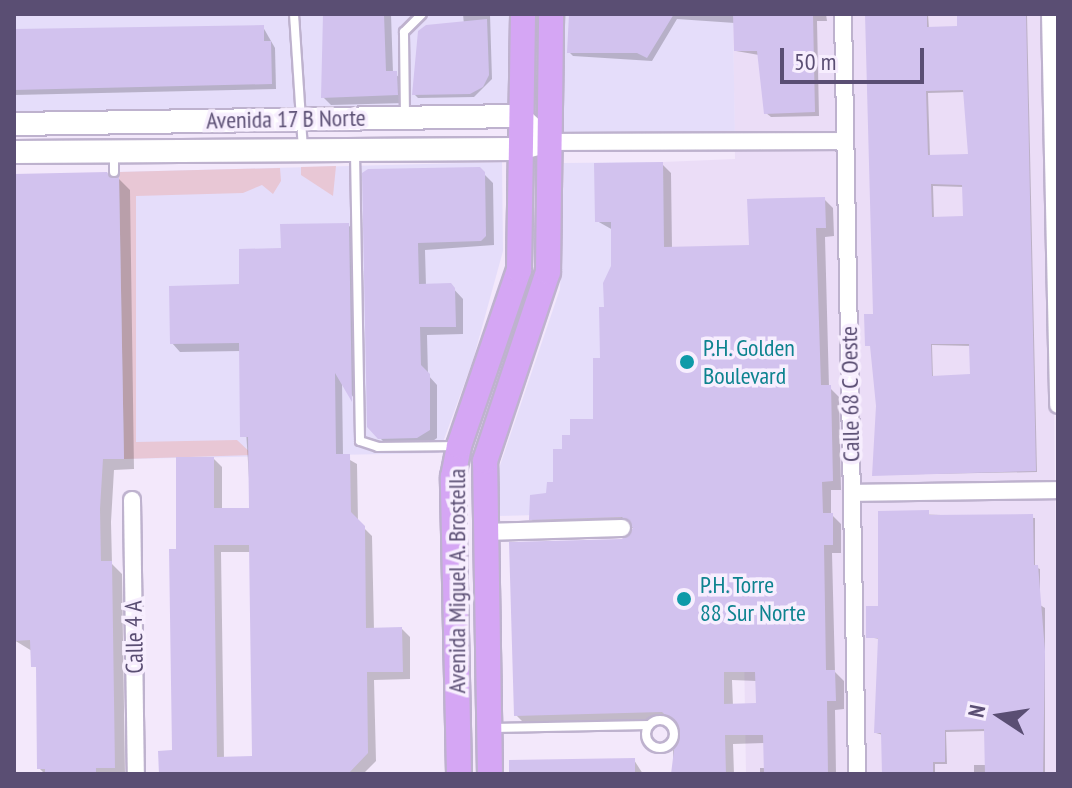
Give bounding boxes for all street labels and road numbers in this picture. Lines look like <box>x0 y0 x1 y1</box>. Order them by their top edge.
street label: Avenida 17 B Norte <box>206 103 366 135</box>
street label: Calle 68 C Oeste <box>834 325 866 463</box>
street label: Avenida Miguel A. Brostella <box>443 467 471 695</box>
street label: Calle 4 A <box>119 600 149 674</box>

